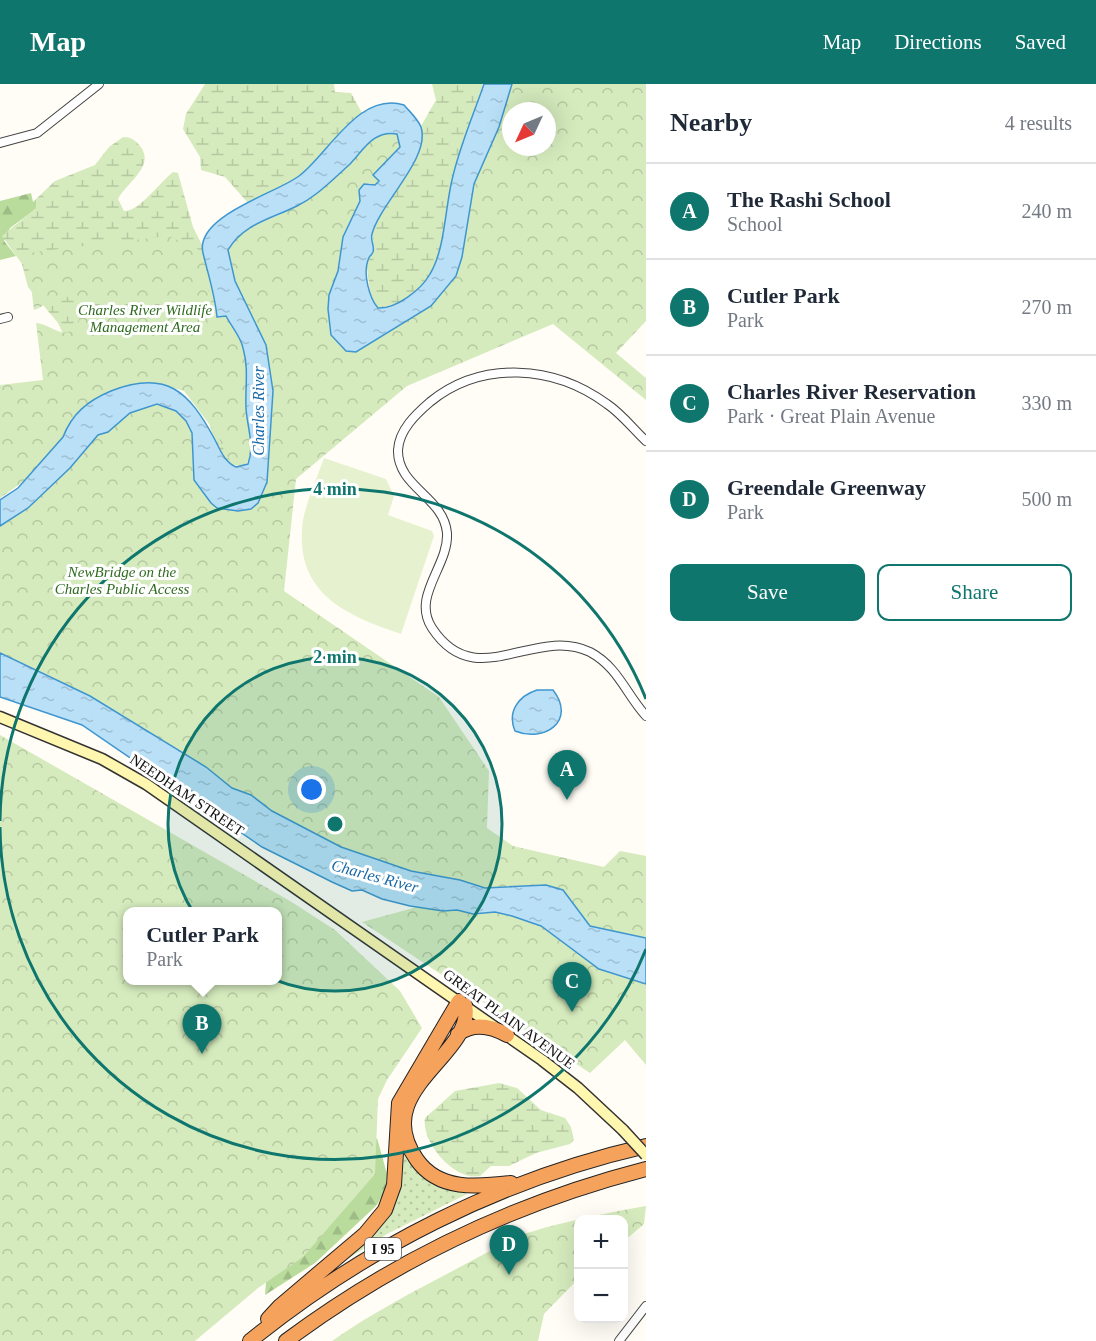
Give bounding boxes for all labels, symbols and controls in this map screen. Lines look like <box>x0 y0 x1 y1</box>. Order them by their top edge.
text: Map <box>30 26 86 57</box>
text: Map <box>823 30 861 54</box>
text: Directions <box>894 30 982 54</box>
text: Saved <box>1015 30 1066 54</box>
north arrow <box>502 102 556 156</box>
text: Nearby <box>670 108 752 137</box>
text: 4 results <box>1005 112 1072 134</box>
text: The Rashi School <box>727 187 891 212</box>
text: A <box>682 200 697 222</box>
text: 240 m <box>1021 200 1072 222</box>
text: School <box>727 213 783 235</box>
text: Cutler Park <box>727 283 840 308</box>
text: B <box>683 296 696 318</box>
text: 270 m <box>1021 296 1072 318</box>
park label: Charles River Wildlife Management Area <box>78 302 212 335</box>
text: Park <box>727 309 764 331</box>
water label: Charles River <box>250 366 267 456</box>
text: Charles River Reservation <box>727 379 976 404</box>
text: C <box>682 392 697 414</box>
text: 330 m <box>1021 392 1072 414</box>
text: Park · Great Plain Avenue <box>727 405 935 427</box>
text: Greendale Greenway <box>727 475 926 500</box>
text: 4 min <box>313 479 357 499</box>
text: D <box>682 488 697 510</box>
text: 500 m <box>1021 488 1072 510</box>
text: Park <box>727 501 764 523</box>
park label: NewBridge on the Charles Public Access <box>55 564 190 597</box>
button: Save <box>670 564 865 621</box>
button: Share <box>877 564 1072 621</box>
text: 2 min <box>313 647 357 667</box>
pin: A <box>548 750 586 800</box>
street label: NEEDHAM STREET <box>127 751 247 839</box>
your location <box>297 775 326 804</box>
centre of rings <box>325 814 345 834</box>
water label: Charles River <box>330 856 421 896</box>
popup <box>123 907 282 985</box>
text: Cutler Park <box>146 922 259 947</box>
text: Park <box>146 948 183 970</box>
pin: C <box>552 962 592 1012</box>
street label: GREAT PLAIN AVENUE <box>440 966 578 1072</box>
pin: B <box>182 1004 222 1054</box>
map controls <box>574 1215 628 1323</box>
button: + <box>574 1215 628 1269</box>
pin: D <box>490 1226 528 1275</box>
road number: I 95 <box>365 1238 401 1260</box>
button: − <box>574 1269 628 1323</box>

